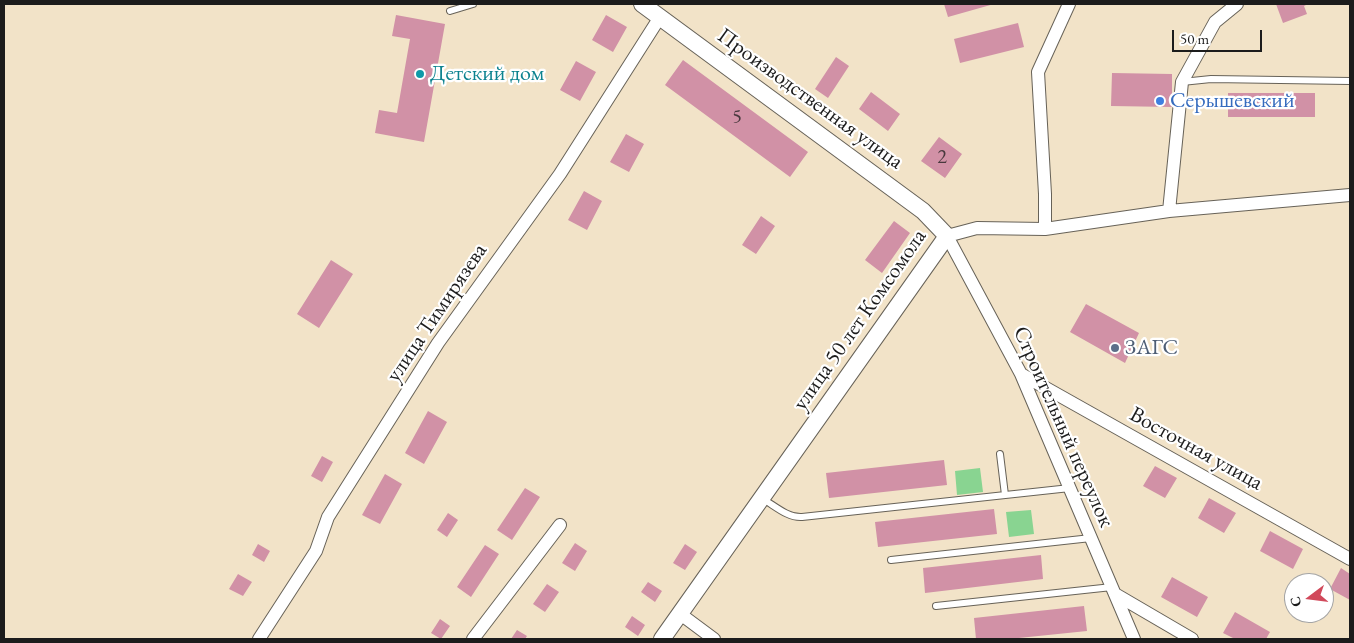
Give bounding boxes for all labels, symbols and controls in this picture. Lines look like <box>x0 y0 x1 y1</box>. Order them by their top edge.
scale bar <box>1174 20 1264 52</box>
street label: Производственная улица <box>712 23 908 175</box>
text: 50 m <box>1180 29 1209 48</box>
place label: Детский дом <box>430 61 544 87</box>
marker: Детский дом <box>414 68 426 80</box>
place label: Серышевский <box>1170 88 1295 114</box>
marker: Серышевский <box>1154 95 1166 107</box>
house number: 5 <box>732 106 742 130</box>
house number: 2 <box>937 146 947 170</box>
street label: улица 50 лет Комсомола <box>788 224 932 416</box>
street label: улица Тимирязева <box>381 239 493 387</box>
street label: Строительный переулок <box>1007 323 1119 531</box>
place label: ЗАГС <box>1125 335 1178 361</box>
marker: ЗАГС <box>1109 342 1121 354</box>
street label: Восточная улица <box>1125 401 1267 497</box>
north arrow <box>1284 573 1334 623</box>
text: С <box>1285 594 1305 609</box>

